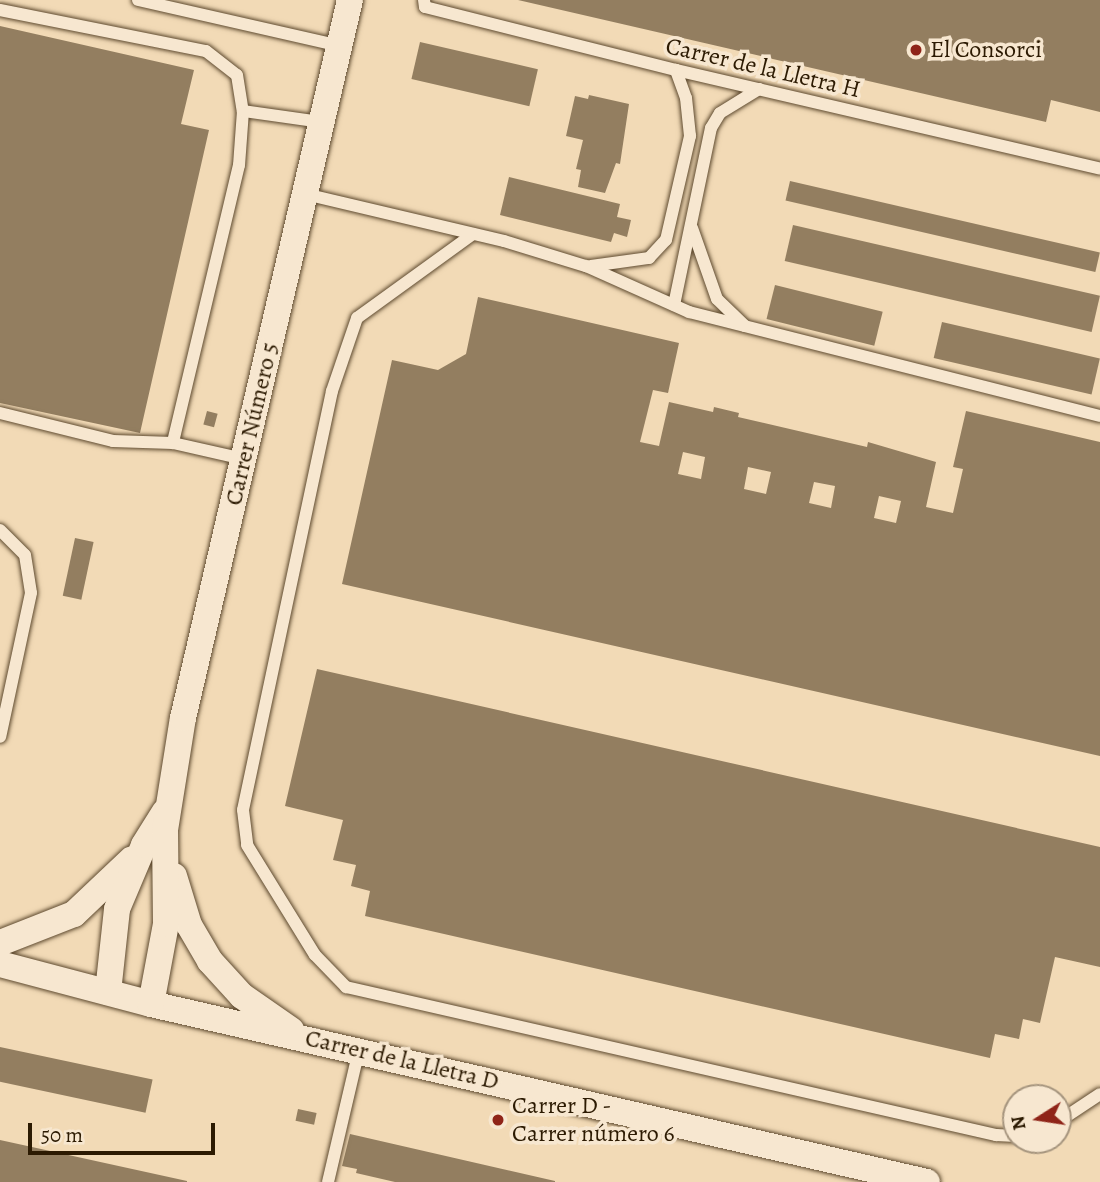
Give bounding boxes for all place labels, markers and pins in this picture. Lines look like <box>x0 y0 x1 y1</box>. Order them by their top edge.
place label: El Consorci <box>930 36 1042 64</box>
marker: El Consorci <box>908 42 924 58</box>
place label: Carrer D - Carrer número 6 <box>512 1092 675 1148</box>
marker: Carrer D - Carrer número 6 <box>490 1112 506 1128</box>

